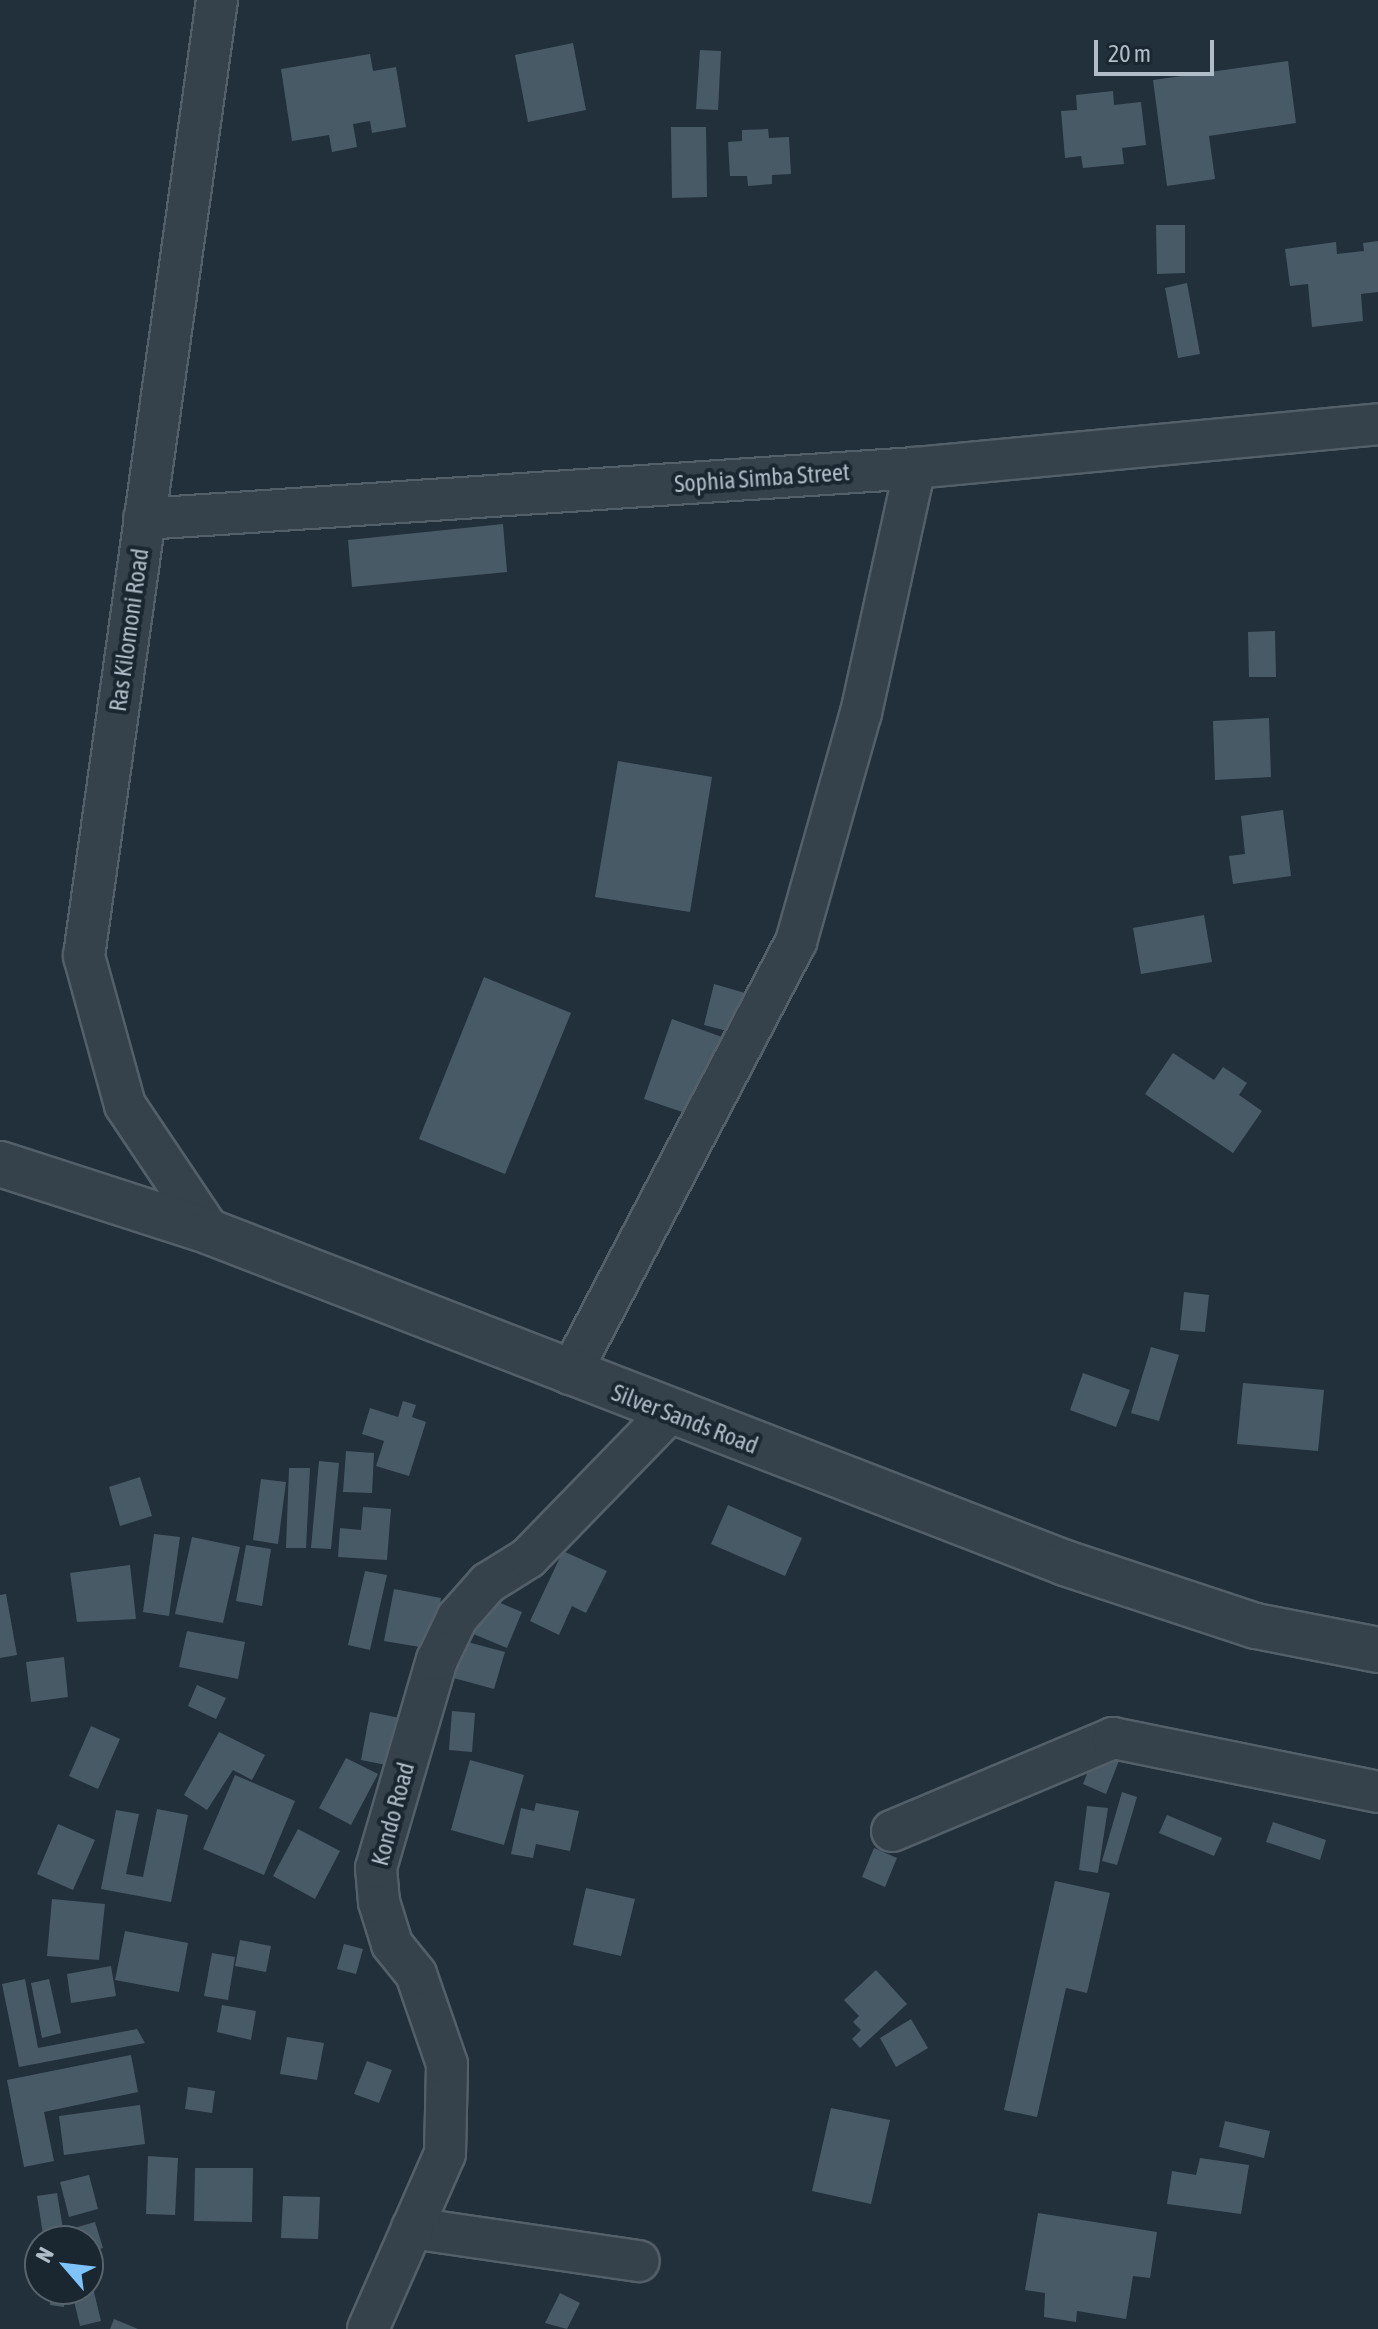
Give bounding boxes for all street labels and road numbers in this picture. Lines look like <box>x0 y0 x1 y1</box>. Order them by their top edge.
street label: Sophia Simba Street <box>673 458 851 498</box>
street label: Ras Kilomoni Road <box>103 547 155 713</box>
street label: Silver Sands Road <box>608 1378 762 1460</box>
street label: Kondo Road <box>365 1759 421 1869</box>

